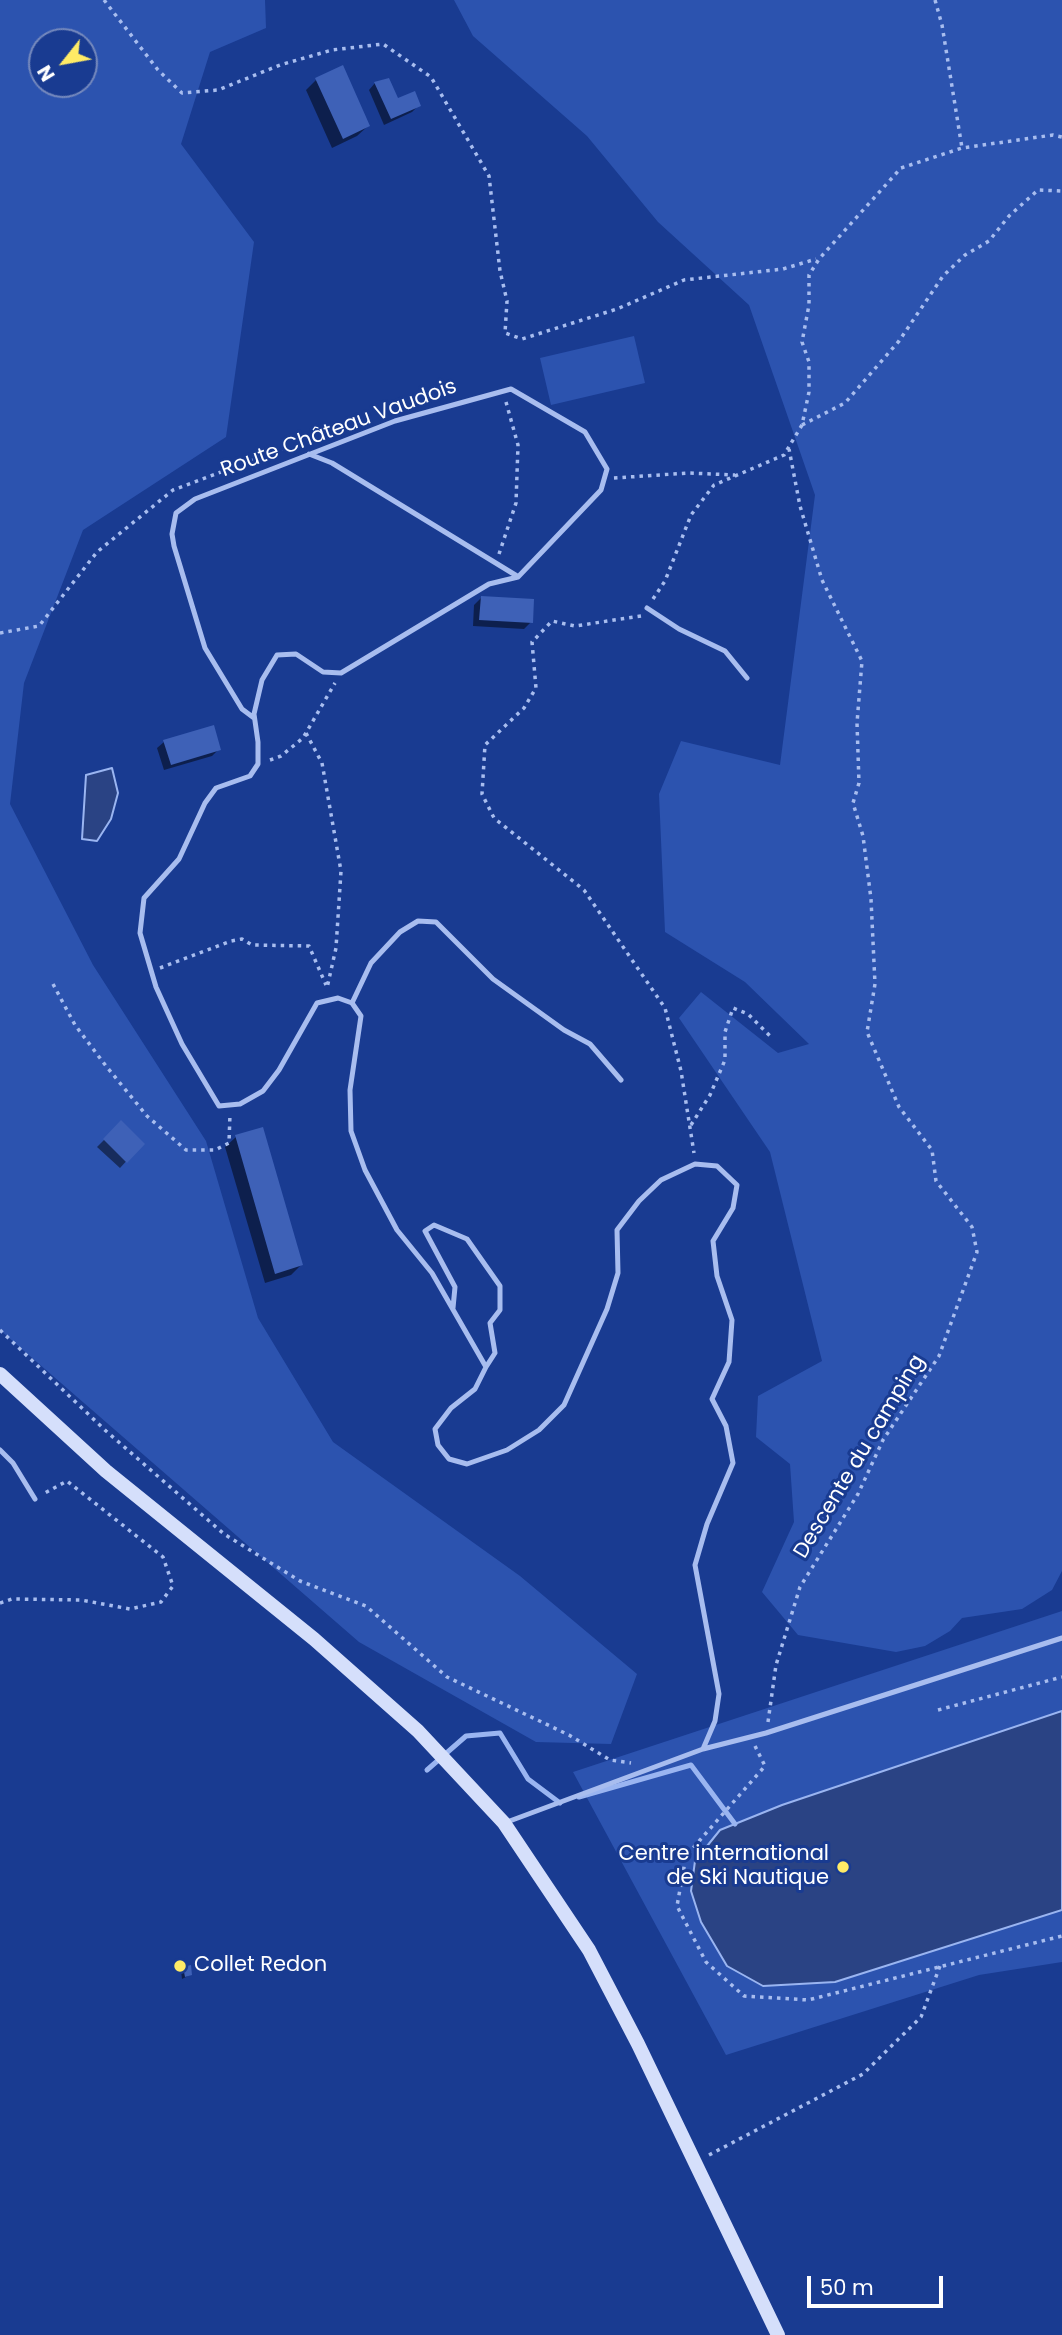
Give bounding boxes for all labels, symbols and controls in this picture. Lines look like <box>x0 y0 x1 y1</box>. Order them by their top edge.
north arrow <box>28 28 98 98</box>
text: N <box>31 60 62 86</box>
street label: Route Château Vaudois <box>218 375 460 483</box>
street label: Descente du camping <box>789 1351 931 1563</box>
place label: Centre international de Ski Nautique <box>618 1842 829 1892</box>
marker: Centre international de Ski Nautique <box>835 1859 851 1875</box>
place label: Collet Redon <box>194 1953 327 1979</box>
marker: Collet Redon <box>172 1958 188 1974</box>
scale bar <box>810 2262 946 2306</box>
text: 50 m <box>820 2273 874 2302</box>

